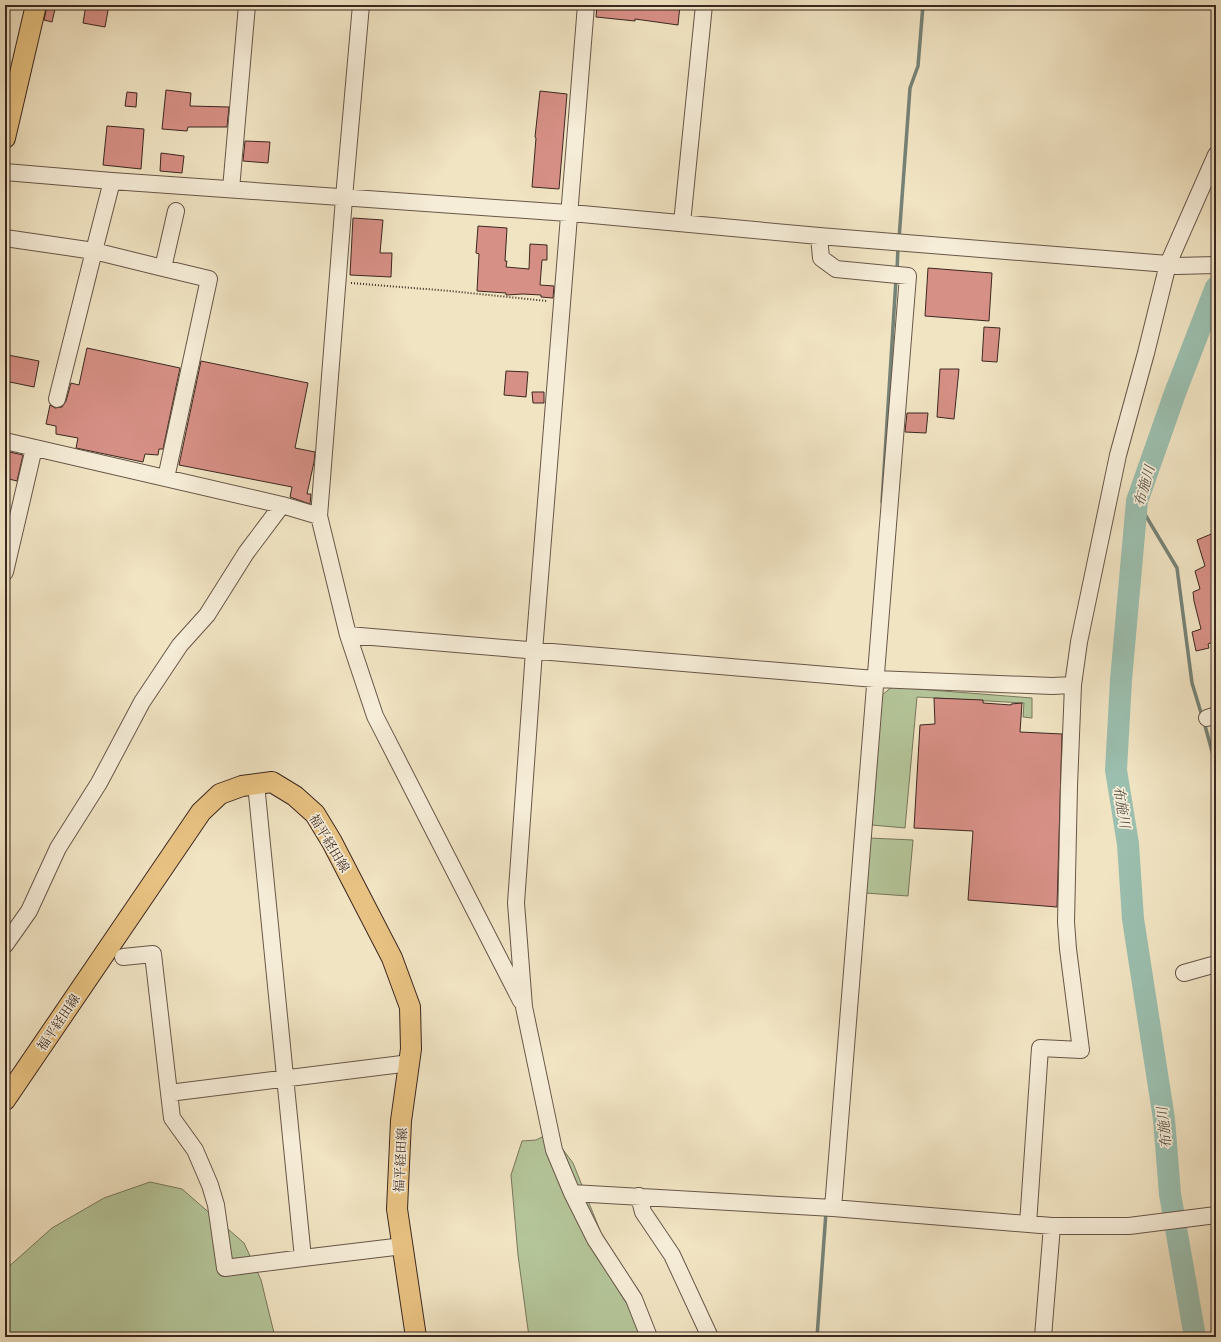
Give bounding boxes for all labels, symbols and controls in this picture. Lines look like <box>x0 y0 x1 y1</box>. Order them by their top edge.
water label: 布施川 <box>1130 461 1160 509</box>
water label: 布施川 <box>1109 785 1134 831</box>
street label: 福平経田線 <box>305 811 354 876</box>
street label: 福平経田線 <box>33 991 84 1055</box>
water label: 布施川 <box>1153 1104 1176 1150</box>
street label: 福平経田線 <box>390 1127 412 1193</box>

